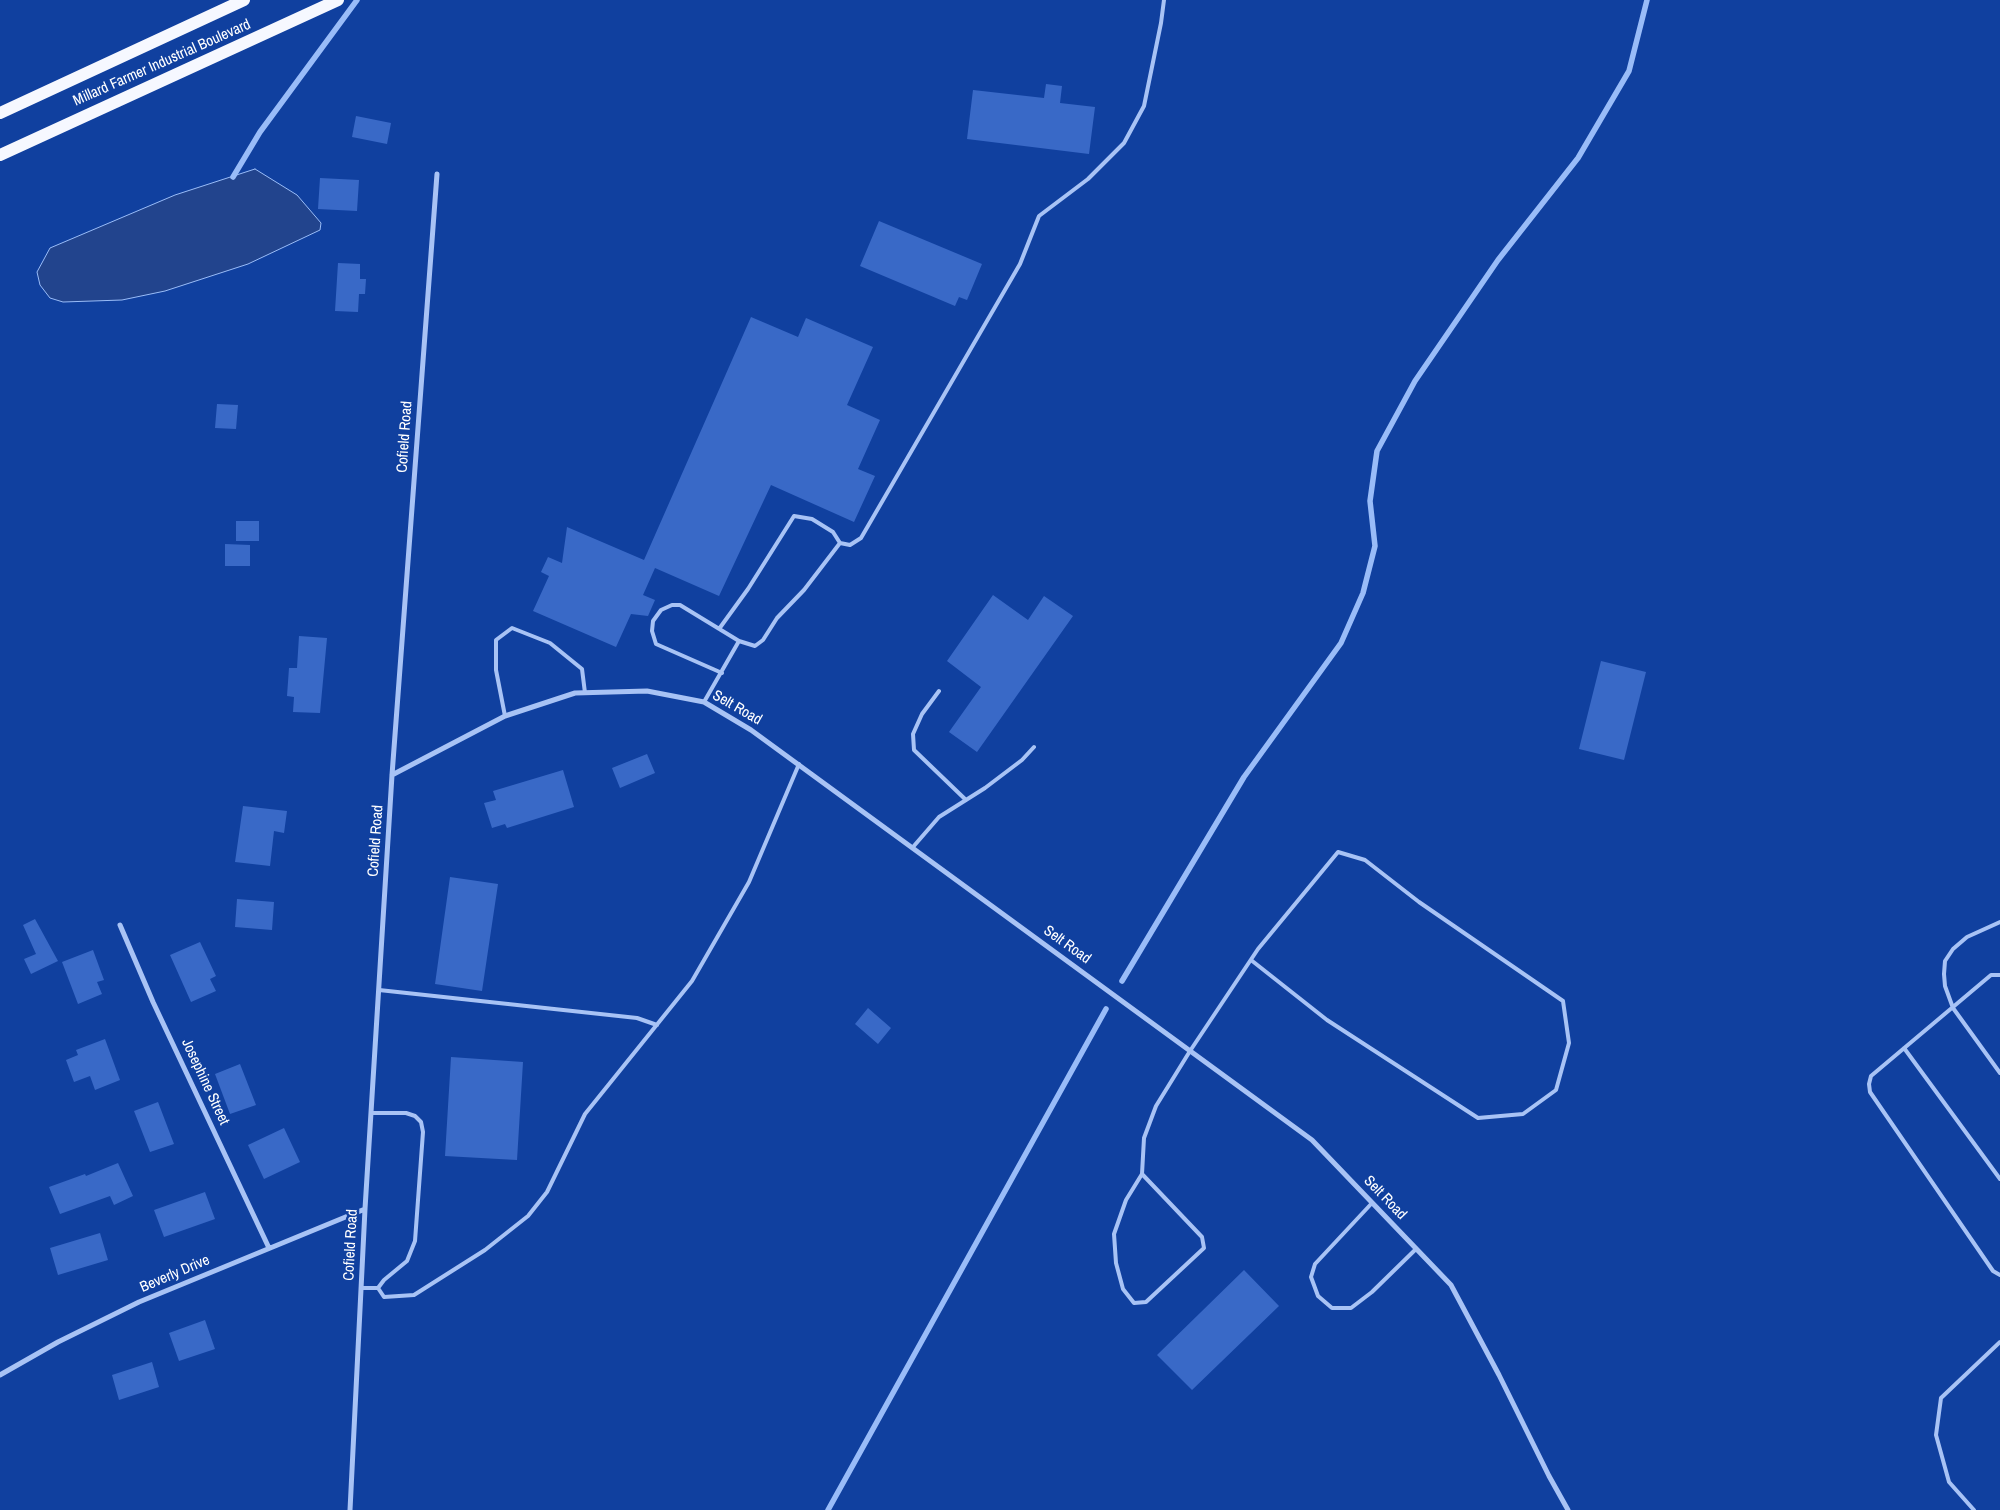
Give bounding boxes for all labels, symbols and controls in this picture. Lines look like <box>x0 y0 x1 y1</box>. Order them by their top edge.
street label: Millard Farmer Industrial Boulevard <box>71 16 253 110</box>
street label: Cofield Road <box>394 401 416 473</box>
street label: Selt Road <box>709 687 765 729</box>
street label: Cofield Road <box>365 805 387 877</box>
street label: Selt Road <box>1040 922 1094 968</box>
street label: Josephine Street <box>177 1036 233 1128</box>
street label: Selt Road <box>1360 1172 1410 1224</box>
street label: Cofield Road <box>340 1209 362 1281</box>
street label: Beverly Drive <box>138 1251 212 1297</box>

